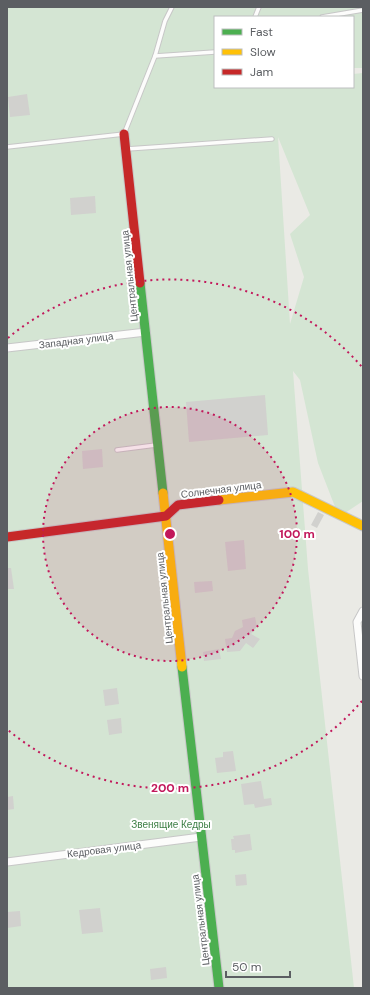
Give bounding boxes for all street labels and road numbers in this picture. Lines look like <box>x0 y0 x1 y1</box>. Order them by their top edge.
street label: Центральная улица <box>118 229 141 322</box>
street label: Западная улица <box>38 329 115 352</box>
street label: Солнечная улица <box>180 478 262 501</box>
street label: Центральная улица <box>153 551 176 644</box>
street label: Кедровая улица <box>66 838 142 860</box>
street label: Центральная улица <box>188 873 213 966</box>

